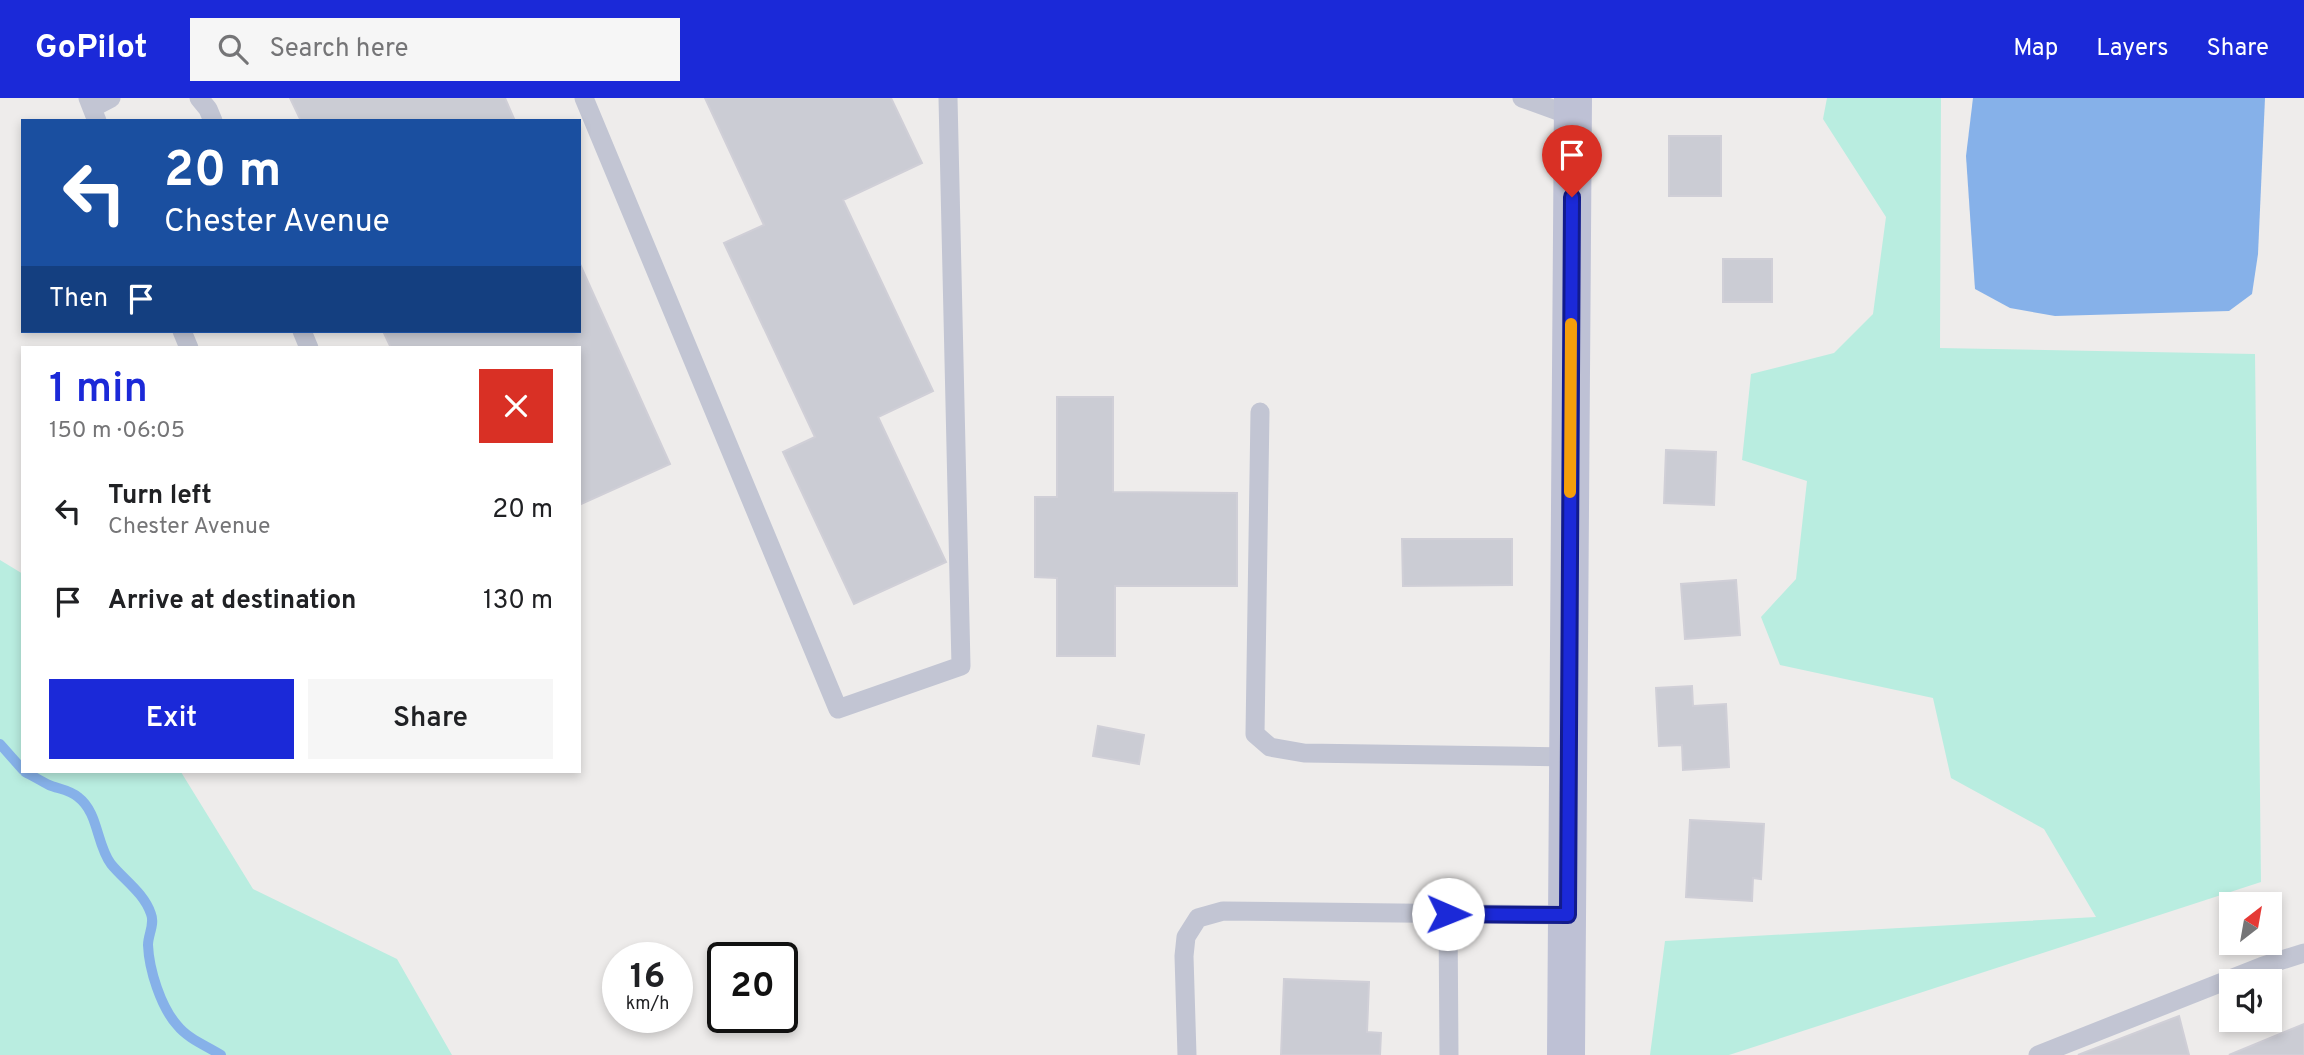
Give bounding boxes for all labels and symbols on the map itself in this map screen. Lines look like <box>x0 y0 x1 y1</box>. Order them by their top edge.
pin <box>1542 125 1602 197</box>
position arrow <box>1411 877 1485 951</box>
north arrow <box>2219 892 2282 956</box>
speed limit sign: 20 <box>707 942 798 1033</box>

